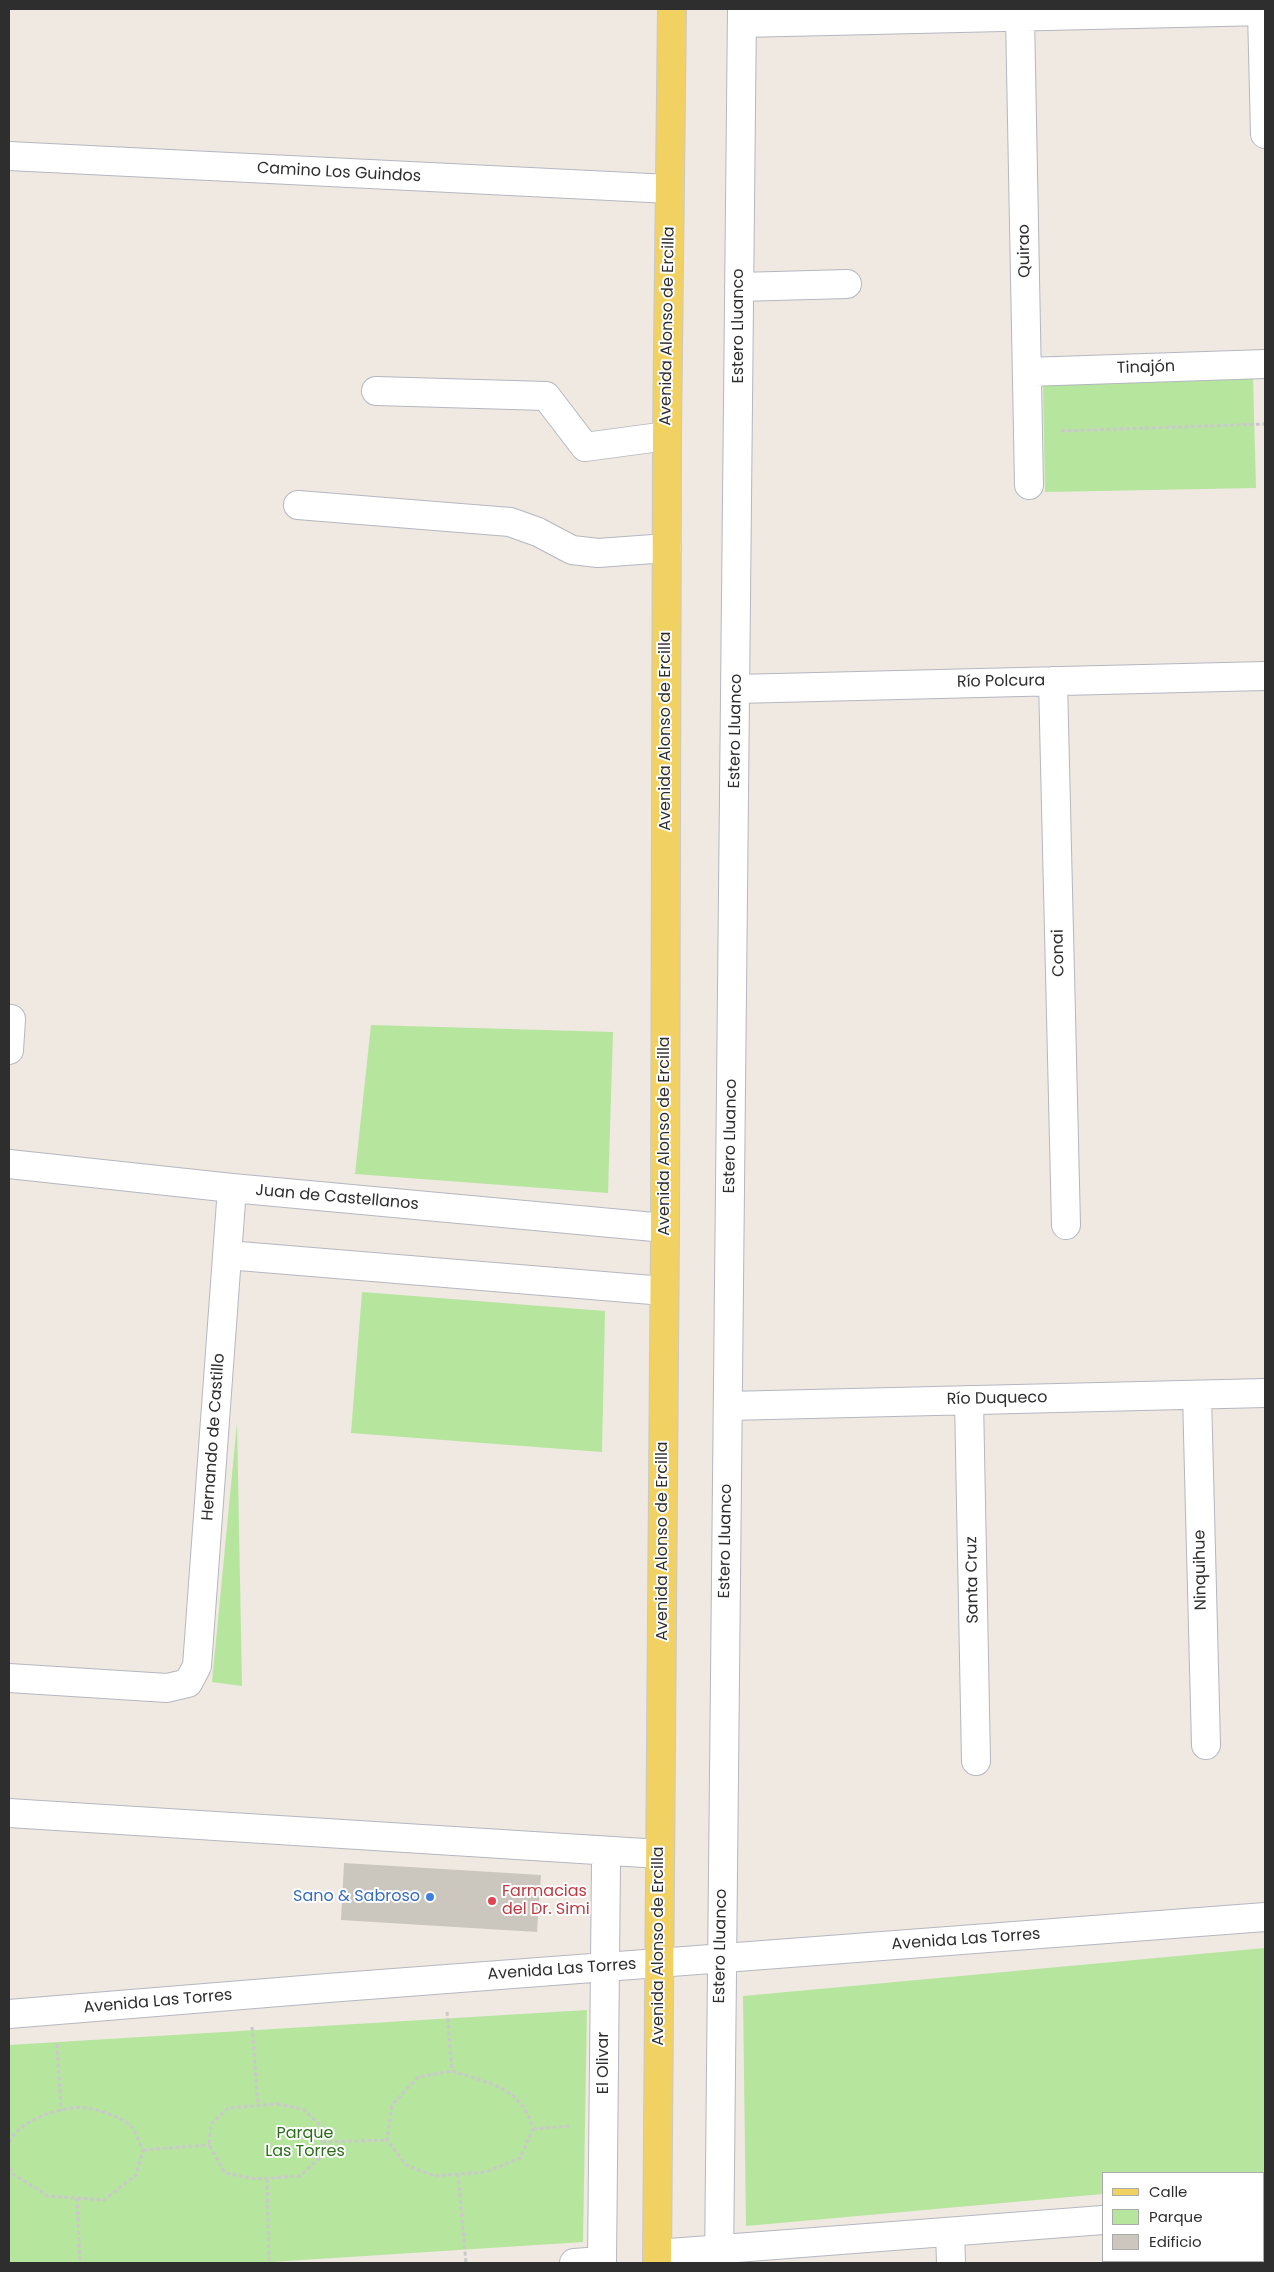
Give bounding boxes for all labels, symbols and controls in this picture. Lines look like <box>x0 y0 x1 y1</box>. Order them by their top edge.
street label: Camino Los Guindos <box>256 159 422 187</box>
street label: Quirao <box>1015 224 1035 278</box>
street label: Avenida Alonso de Ercilla <box>657 226 679 426</box>
street label: Estero Lluanco <box>729 269 749 383</box>
street label: Tinajón <box>1117 357 1175 379</box>
street label: Avenida Alonso de Ercilla <box>656 631 676 831</box>
street label: Río Polcura <box>957 672 1045 692</box>
street label: Estero Lluanco <box>725 673 747 789</box>
street label: Conai <box>1049 929 1069 977</box>
street label: Avenida Alonso de Ercilla <box>655 1036 675 1236</box>
street label: Estero Lluanco <box>720 1078 742 1194</box>
street label: Juan de Castellanos <box>255 1181 419 1215</box>
street label: Hernando de Castillo <box>199 1353 229 1521</box>
street label: Río Duqueco <box>947 1389 1047 1409</box>
street label: Avenida Alonso de Ercilla <box>653 1441 673 1641</box>
street label: Estero Lluanco <box>715 1483 737 1599</box>
street label: Ninquihue <box>1191 1529 1211 1611</box>
street label: Santa Cruz <box>963 1536 983 1624</box>
street label: Avenida Alonso de Ercilla <box>649 1846 669 2046</box>
place label: Farmacias del Dr. Simi <box>502 1882 590 1920</box>
place label: Sano & Sabroso <box>293 1887 420 1907</box>
street label: Estero Lluanco <box>710 1888 732 2004</box>
marker: Sano & Sabroso <box>424 1891 436 1903</box>
marker: Farmacias del Dr. Simi <box>486 1895 498 1907</box>
street label: Avenida Las Torres <box>891 1925 1041 1955</box>
street label: Avenida Las Torres <box>487 1955 637 1985</box>
street label: Avenida Las Torres <box>83 1986 233 2018</box>
street label: El Olivar <box>594 2032 614 2094</box>
park label: Parque Las Torres <box>265 2124 345 2162</box>
legend <box>1102 2172 1264 2262</box>
text: Calle <box>1149 2181 1187 2202</box>
text: Parque <box>1149 2206 1202 2227</box>
text: Edificio <box>1149 2231 1202 2252</box>

